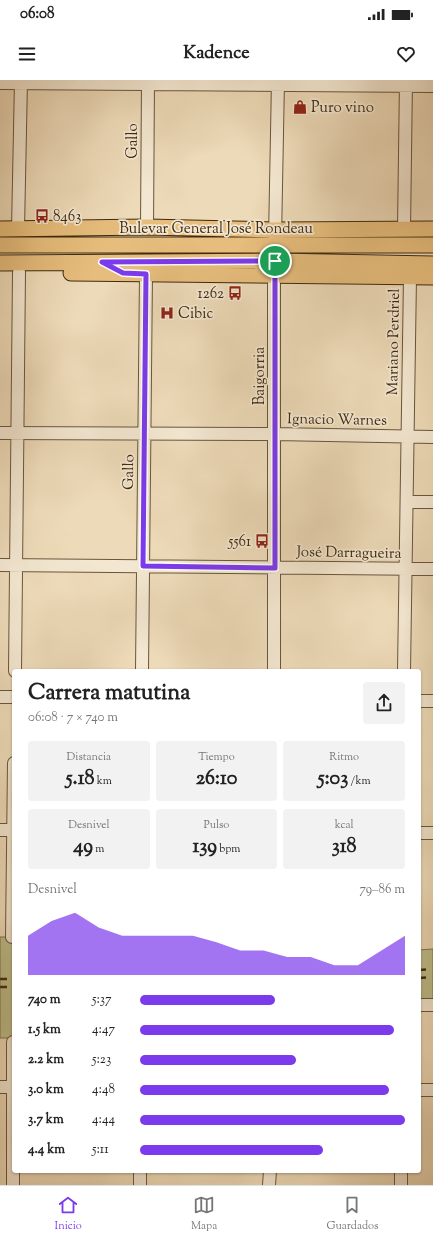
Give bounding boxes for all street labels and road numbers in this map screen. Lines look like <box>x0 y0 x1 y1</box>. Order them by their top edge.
street label: Gallo <box>123 123 144 159</box>
street label: Bulevar General José Rondeau <box>119 219 313 240</box>
street label: Mariano Perdriel <box>383 288 406 396</box>
street label: Baigorria <box>250 347 271 405</box>
street label: Ignacio Warnes <box>287 409 387 432</box>
street label: Gallo <box>119 454 140 490</box>
street label: José Darragueira <box>295 542 402 565</box>

